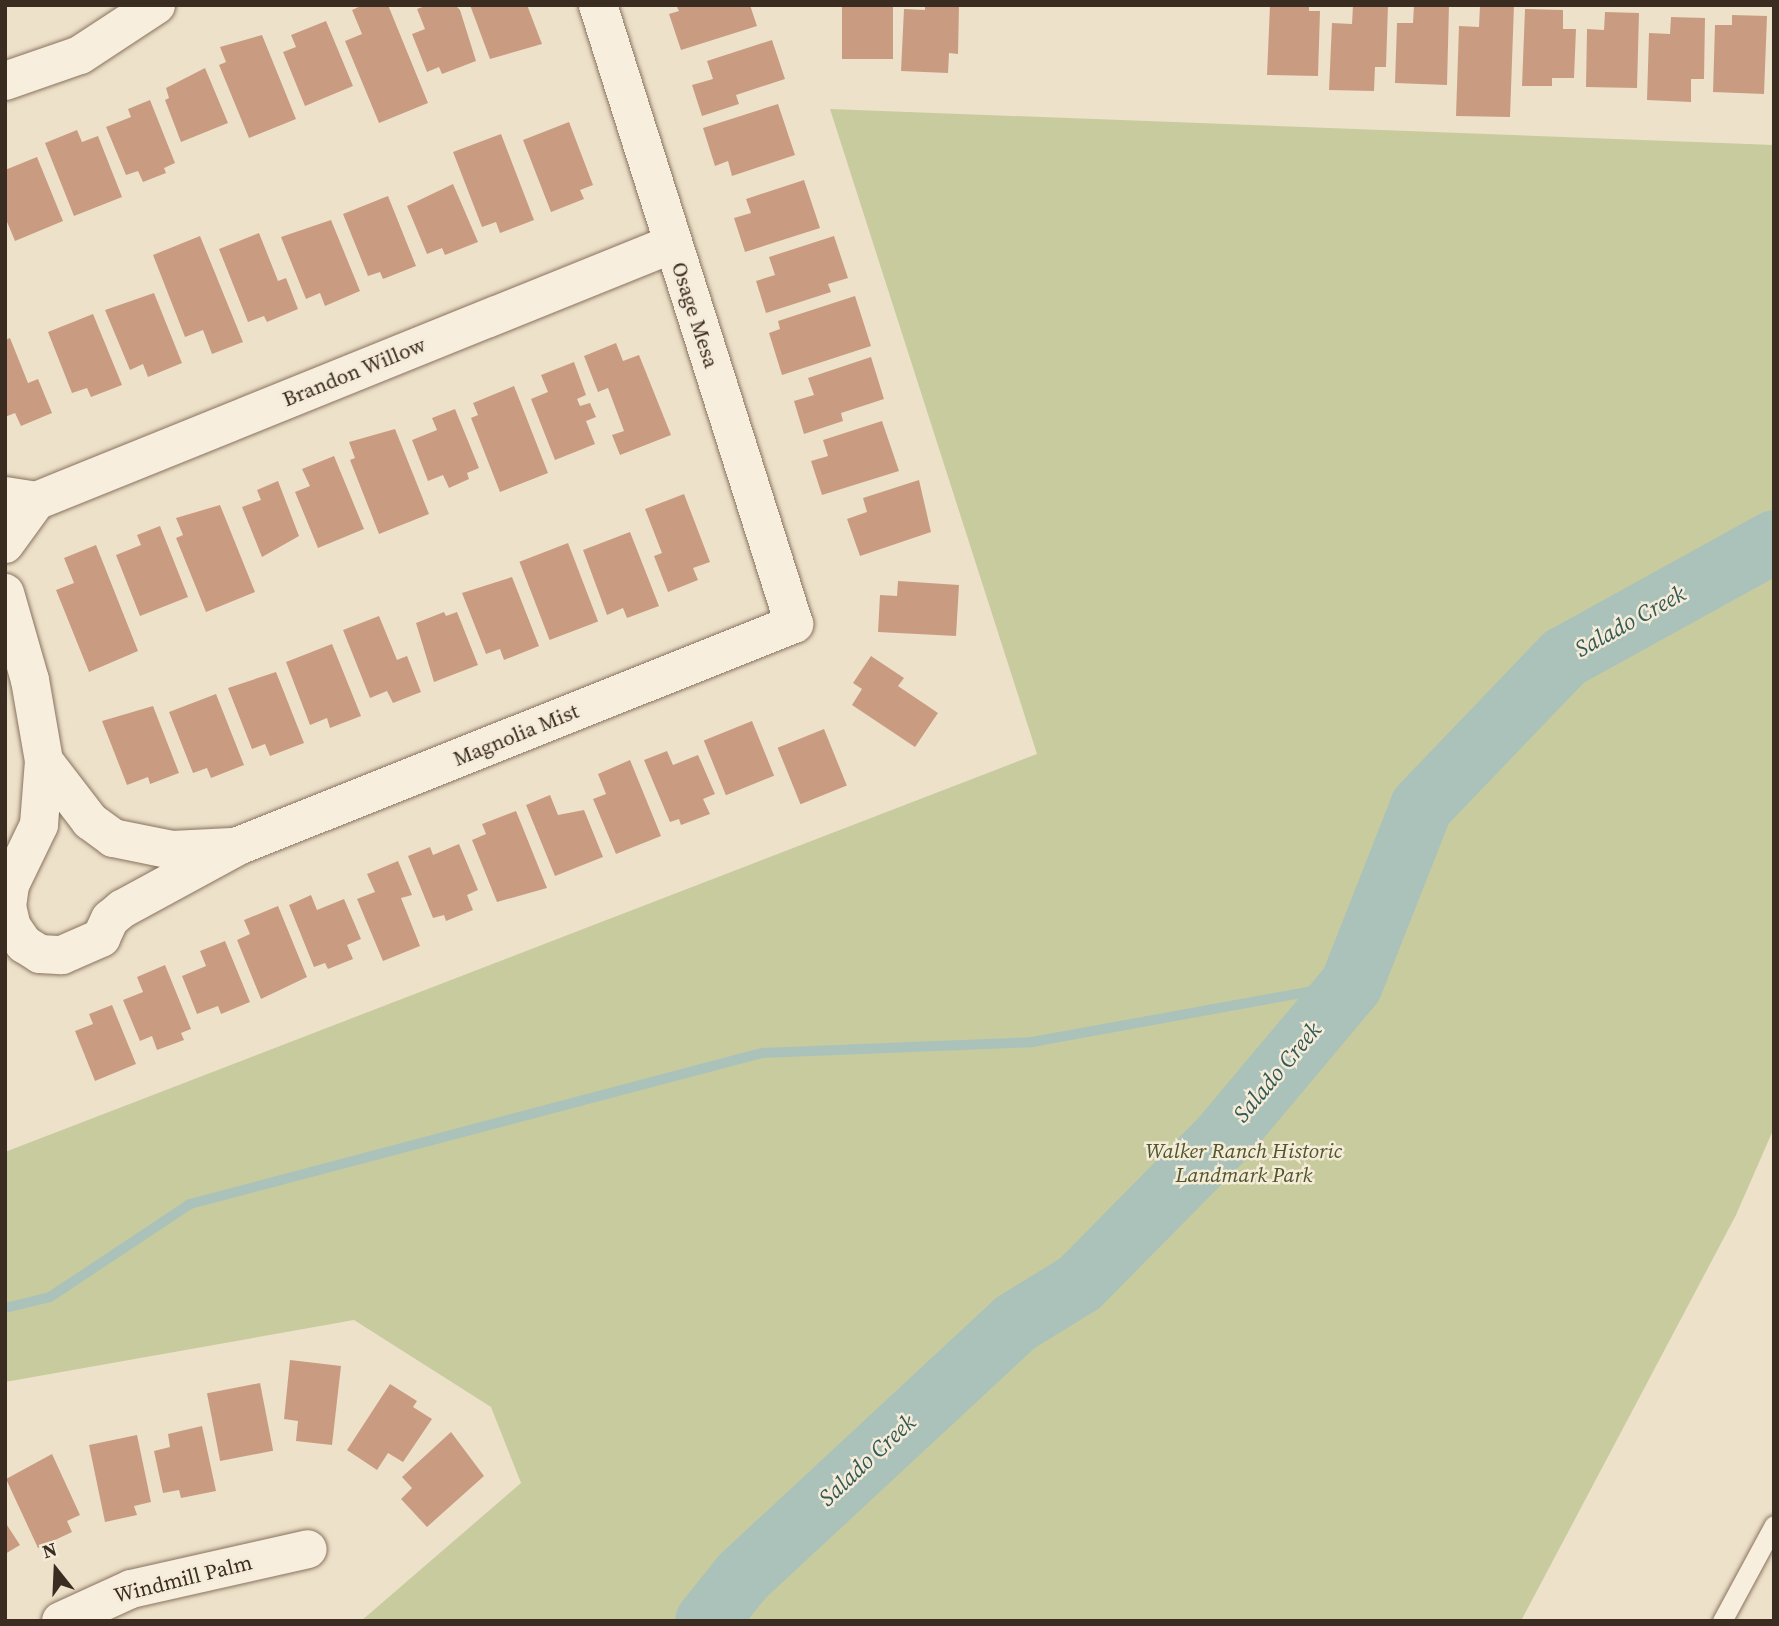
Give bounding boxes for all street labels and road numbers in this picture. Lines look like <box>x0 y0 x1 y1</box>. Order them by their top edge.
street label: Osage Mesa <box>666 259 724 371</box>
street label: Brandon Willow <box>279 332 429 412</box>
street label: Magnolia Mist <box>450 698 582 772</box>
street label: Windmill Palm <box>111 1550 255 1608</box>

